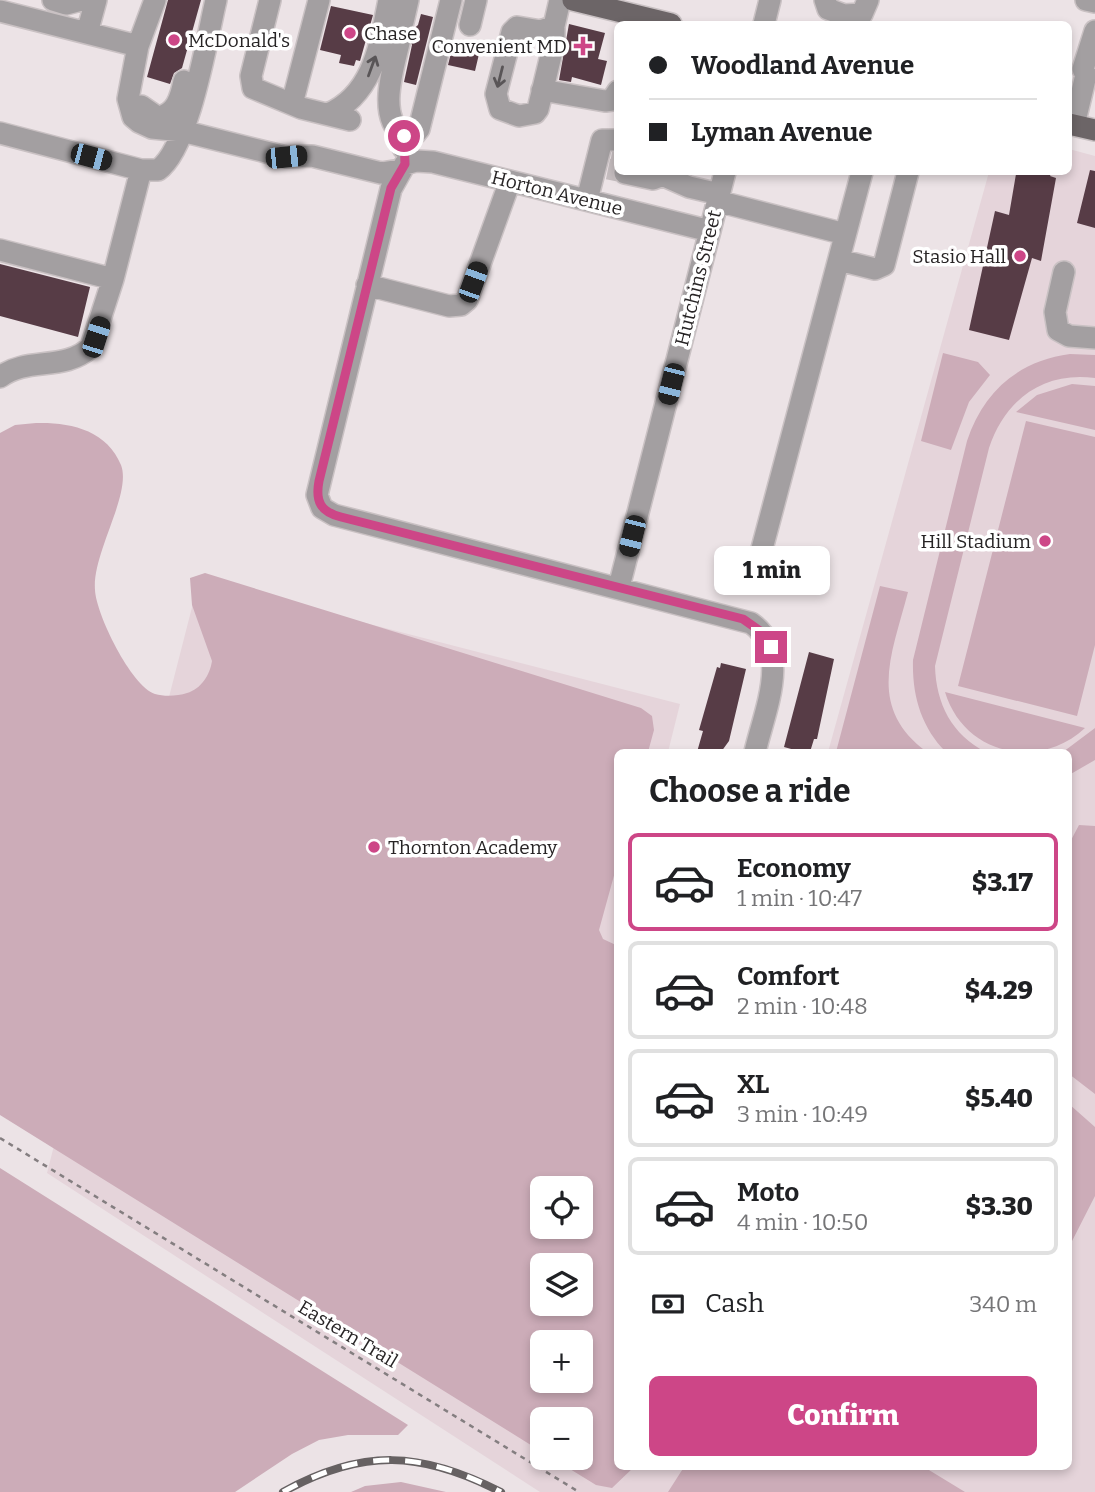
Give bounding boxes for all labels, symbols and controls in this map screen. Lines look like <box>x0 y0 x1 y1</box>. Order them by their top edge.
place label: Chase <box>364 22 417 45</box>
marker: Chase <box>342 25 358 41</box>
place label: McDonald's <box>188 29 290 52</box>
marker: McDonald's <box>166 32 182 48</box>
place label: Convenient MD <box>431 35 567 58</box>
marker: Convenient MD <box>573 36 593 56</box>
text: Woodland Avenue <box>691 50 914 81</box>
one-way arrow <box>367 55 380 77</box>
one-way arrow <box>493 65 506 88</box>
text: Lyman Avenue <box>691 117 873 148</box>
route start <box>388 120 420 152</box>
car <box>68 141 115 173</box>
car <box>265 144 308 170</box>
street label: Horton Avenue <box>489 166 625 220</box>
street label: Hutchins Street <box>670 208 726 348</box>
place label: Stasio Hall <box>912 245 1006 268</box>
marker: Stasio Hall <box>1012 248 1028 264</box>
car <box>456 259 491 305</box>
car <box>80 314 113 360</box>
car <box>656 361 687 407</box>
car <box>617 513 648 559</box>
place label: Hill Stadium <box>920 530 1031 553</box>
marker: Hill Stadium <box>1037 533 1053 549</box>
callout: 1 min <box>713 546 829 594</box>
text: 1 min <box>743 556 801 584</box>
route end <box>755 631 787 663</box>
text: Choose a ride <box>649 772 850 810</box>
place label: Thornton Academy <box>388 836 558 859</box>
marker: Thornton Academy <box>366 839 382 855</box>
icon: car <box>653 851 716 914</box>
text: Economy <box>737 853 851 884</box>
text: $3.17 <box>972 867 1033 898</box>
text: 1 min · 10:47 <box>737 884 862 912</box>
icon: car <box>653 959 716 1022</box>
text: Comfort <box>737 961 840 992</box>
text: $4.29 <box>965 975 1033 1006</box>
text: 2 min · 10:48 <box>737 992 868 1020</box>
icon: car <box>653 1067 716 1130</box>
text: XL <box>737 1069 769 1100</box>
text: $5.40 <box>965 1083 1033 1114</box>
text: 3 min · 10:49 <box>737 1100 868 1128</box>
icon: car <box>653 1175 716 1238</box>
map controls <box>530 1176 593 1470</box>
button: locate <box>530 1176 593 1239</box>
text: Moto <box>737 1177 799 1208</box>
text: $3.30 <box>966 1191 1033 1222</box>
text: 4 min · 10:50 <box>737 1208 868 1236</box>
button: layers <box>530 1253 593 1316</box>
icon: cash <box>649 1285 687 1323</box>
text: Cash <box>705 1288 764 1319</box>
text: 340 m <box>969 1290 1037 1318</box>
street label: Eastern Trail <box>294 1295 402 1373</box>
button: + <box>530 1330 593 1393</box>
button: Confirm <box>649 1376 1037 1456</box>
button: − <box>530 1407 593 1470</box>

